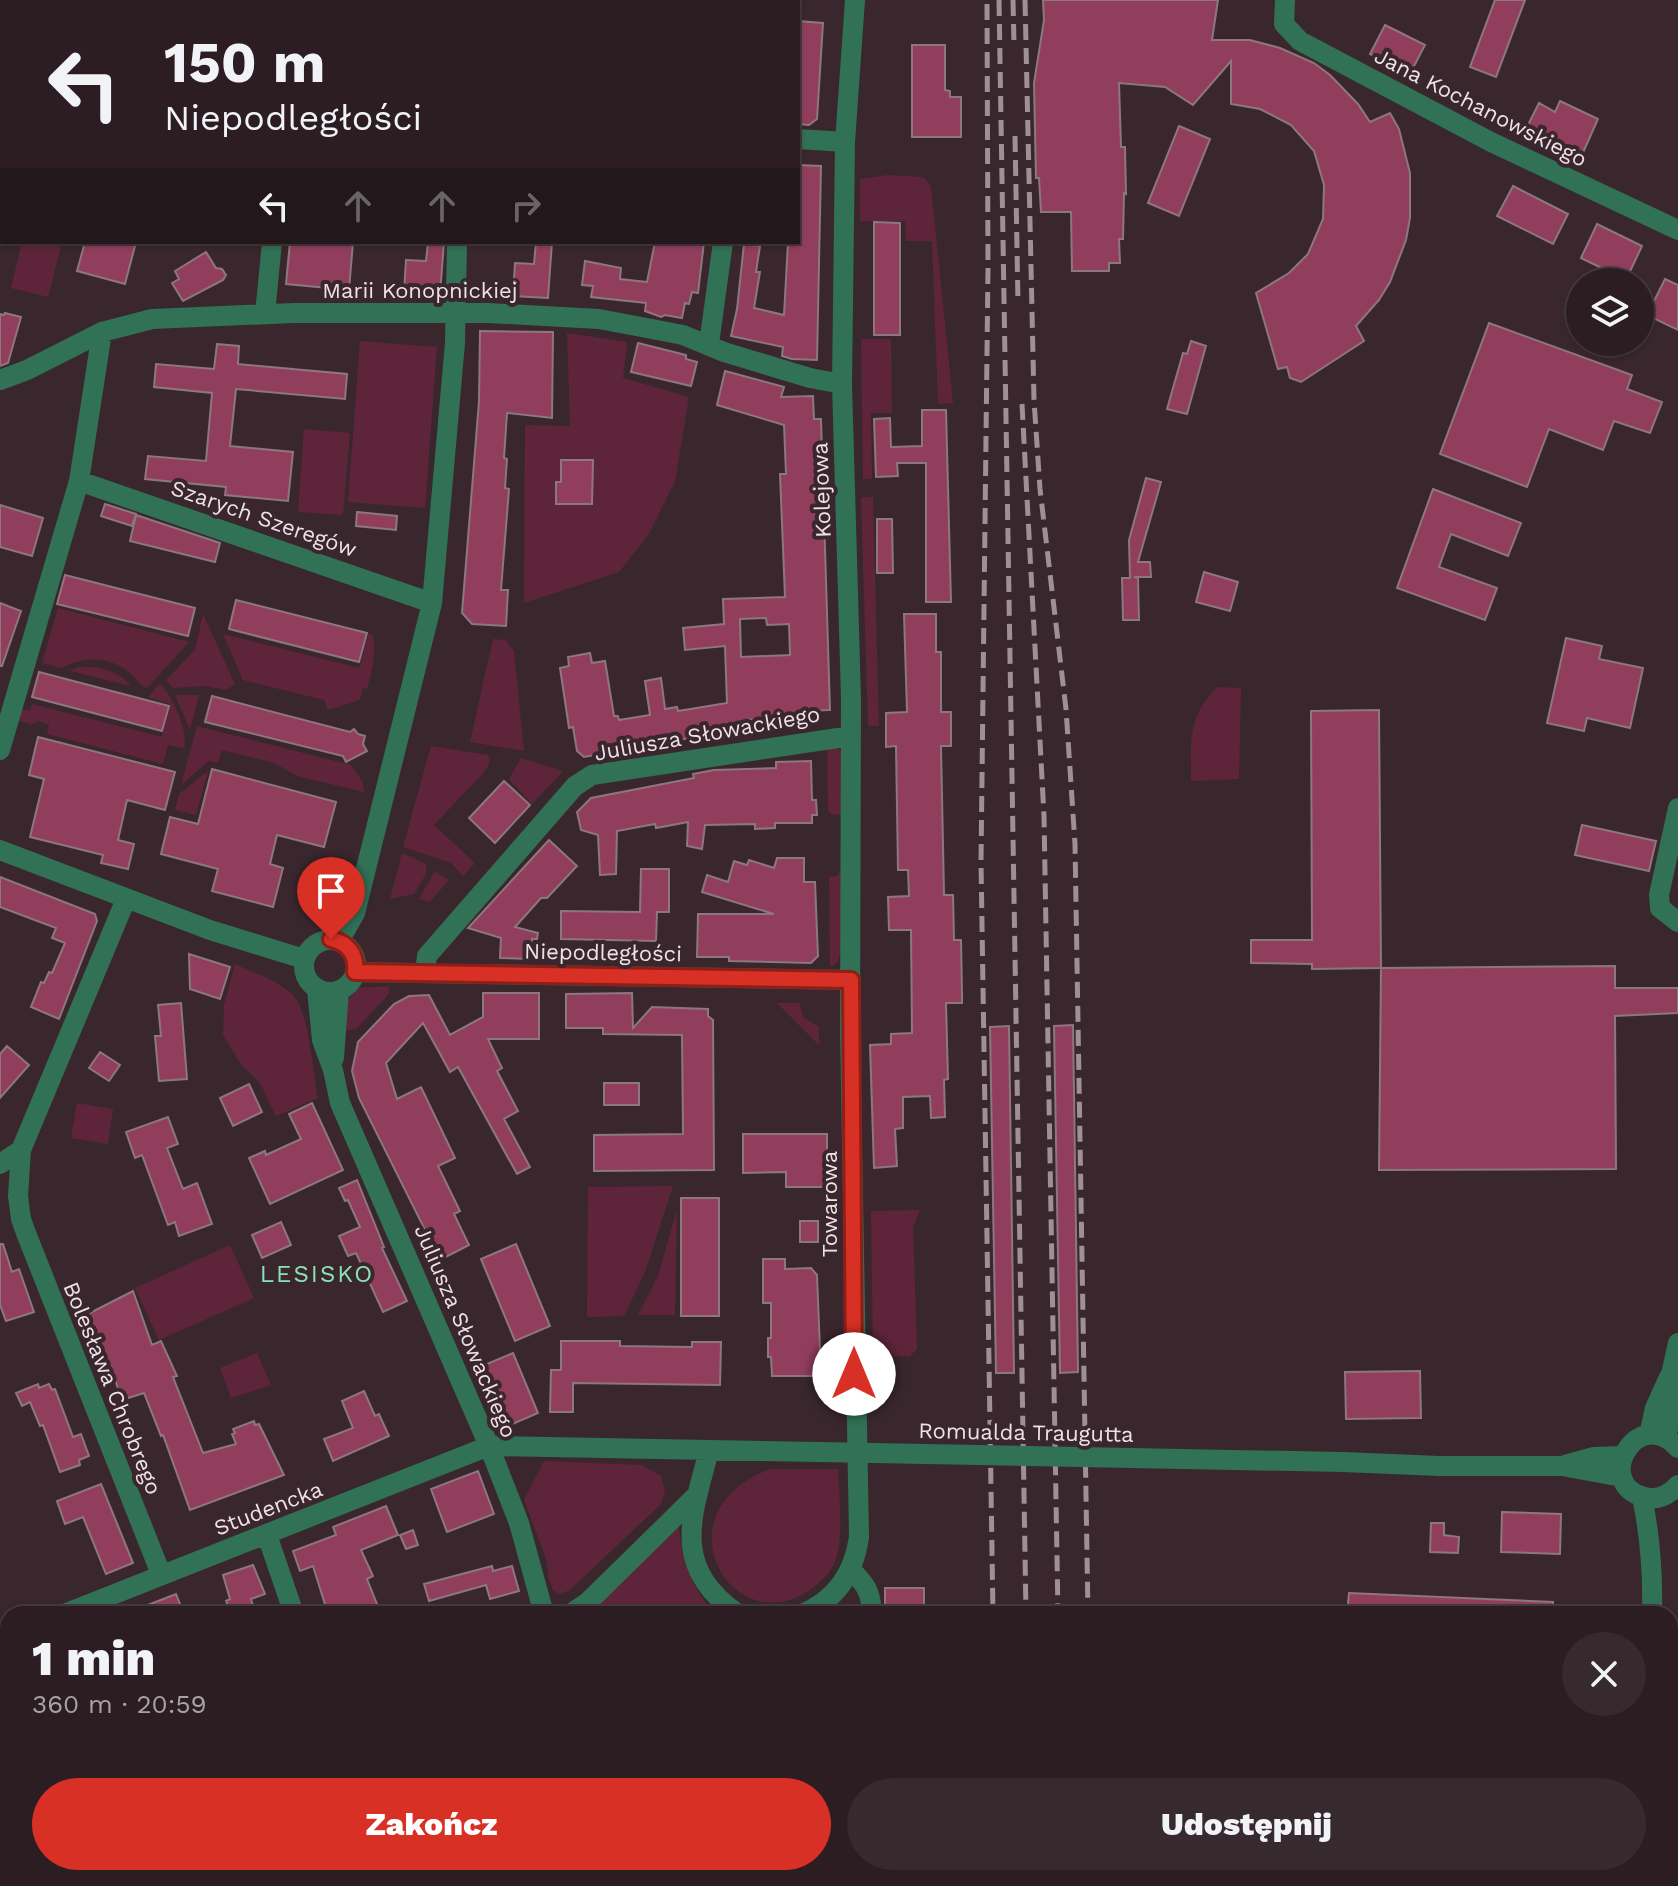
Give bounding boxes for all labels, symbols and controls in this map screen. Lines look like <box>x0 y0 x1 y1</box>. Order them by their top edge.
text: 150 m <box>164 30 326 96</box>
icon: left <box>32 32 136 136</box>
street label: Jana Kochanowskiego <box>1370 43 1591 172</box>
text: Niepodległości <box>164 97 422 139</box>
icon: left <box>252 184 296 228</box>
icon: ahead <box>336 184 380 228</box>
icon: ahead <box>420 184 464 228</box>
icon: right <box>504 184 548 228</box>
map controls <box>1566 268 1654 356</box>
button: layers <box>1566 268 1654 356</box>
street label: Marii Konopnickiej <box>322 278 518 303</box>
street label: Kolejowa <box>807 442 836 538</box>
street label: Szarych Szeregów <box>168 475 360 562</box>
street label: Juliusza Słowackiego <box>592 701 822 766</box>
pin <box>297 857 365 939</box>
icon: arrive <box>309 869 353 913</box>
street label: Niepodległości <box>524 939 682 966</box>
street label: Towarowa <box>817 1151 842 1257</box>
street label: Juliusza Słowackiego <box>409 1221 522 1441</box>
district label: LESISKO <box>260 1260 374 1288</box>
street label: Bolesława Chrobrego <box>58 1278 167 1498</box>
position arrow <box>812 1332 896 1416</box>
street label: Romualda Traugutta <box>918 1418 1134 1447</box>
street label: Studencka <box>210 1476 326 1541</box>
text: 1 min <box>32 1630 155 1687</box>
button: close <box>1562 1632 1646 1716</box>
text: 360 m · 20:59 <box>32 1689 207 1719</box>
button: Zakończ <box>32 1778 831 1870</box>
button: Udostępnij <box>847 1778 1646 1870</box>

